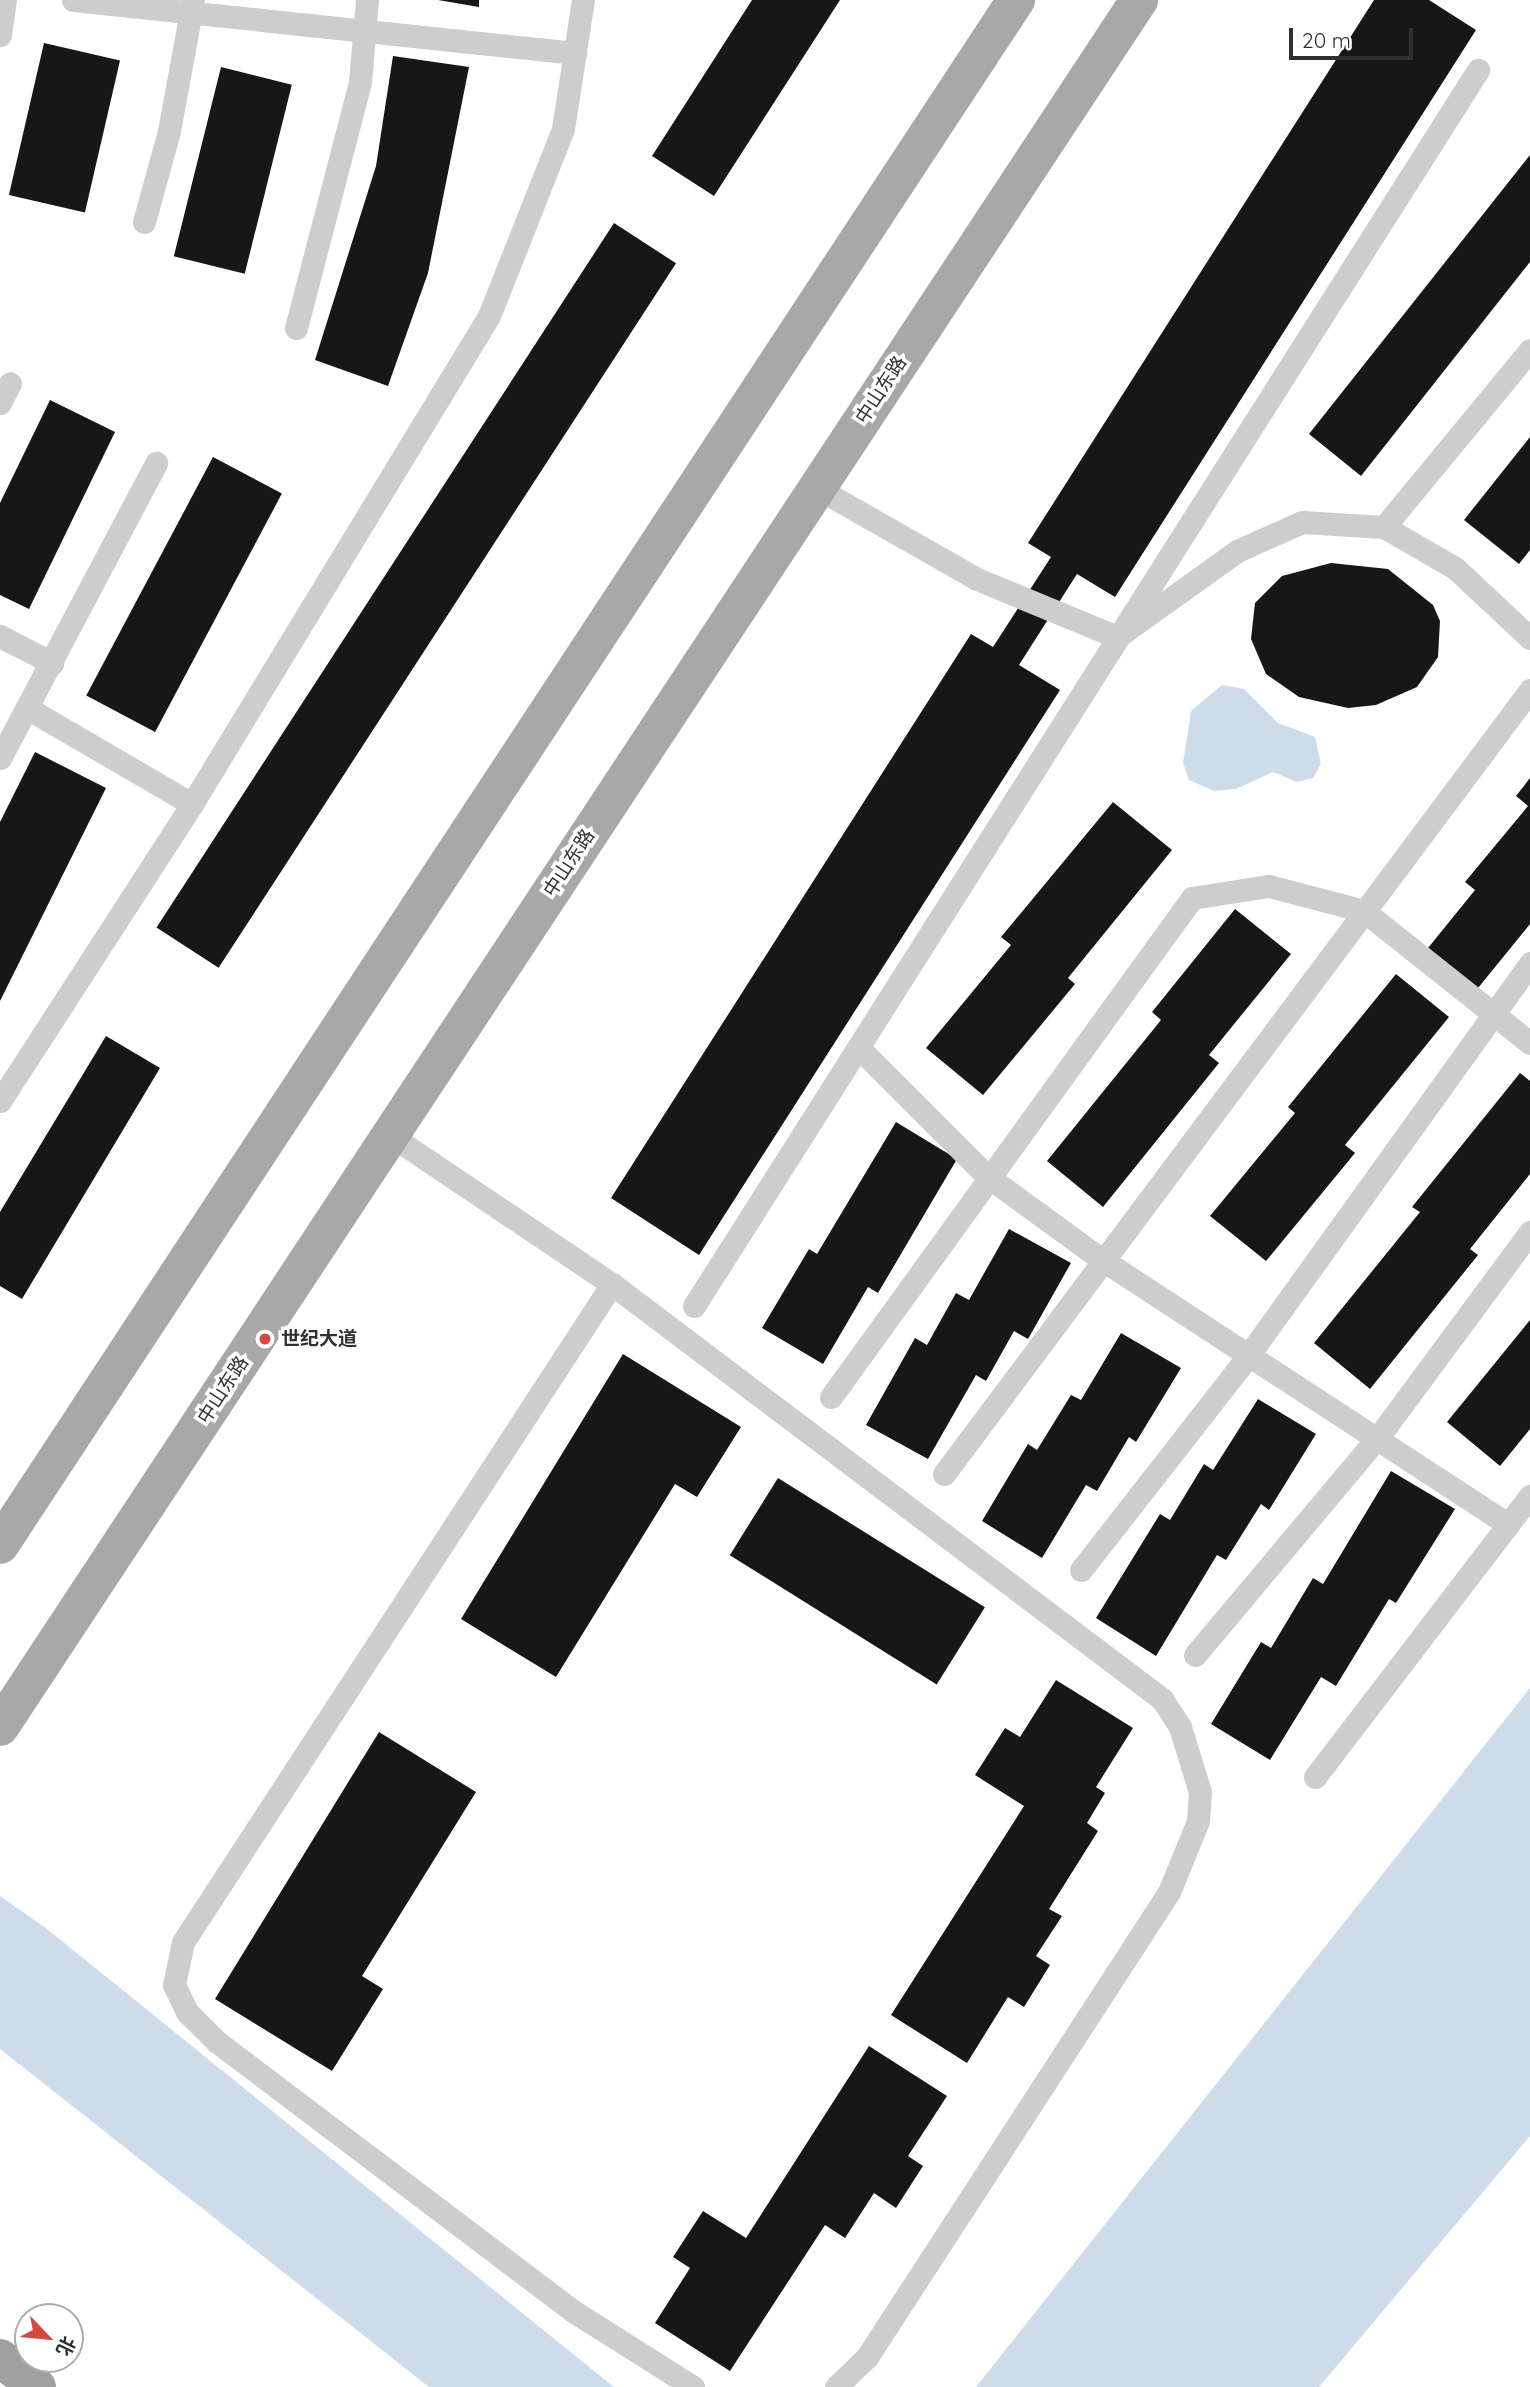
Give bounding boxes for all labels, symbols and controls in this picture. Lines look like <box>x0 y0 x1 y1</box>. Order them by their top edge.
scale bar <box>1292 14 1416 58</box>
text: 20 m <box>1302 27 1351 53</box>
street label: 中山东路 <box>851 352 911 428</box>
street label: 中山东路 <box>539 825 599 901</box>
place label: 世纪大道 <box>281 1328 357 1350</box>
marker: 世纪大道 <box>255 1329 275 1349</box>
street label: 中山东路 <box>193 1352 253 1428</box>
north arrow <box>14 2303 84 2373</box>
text: 北 <box>51 2333 81 2360</box>

